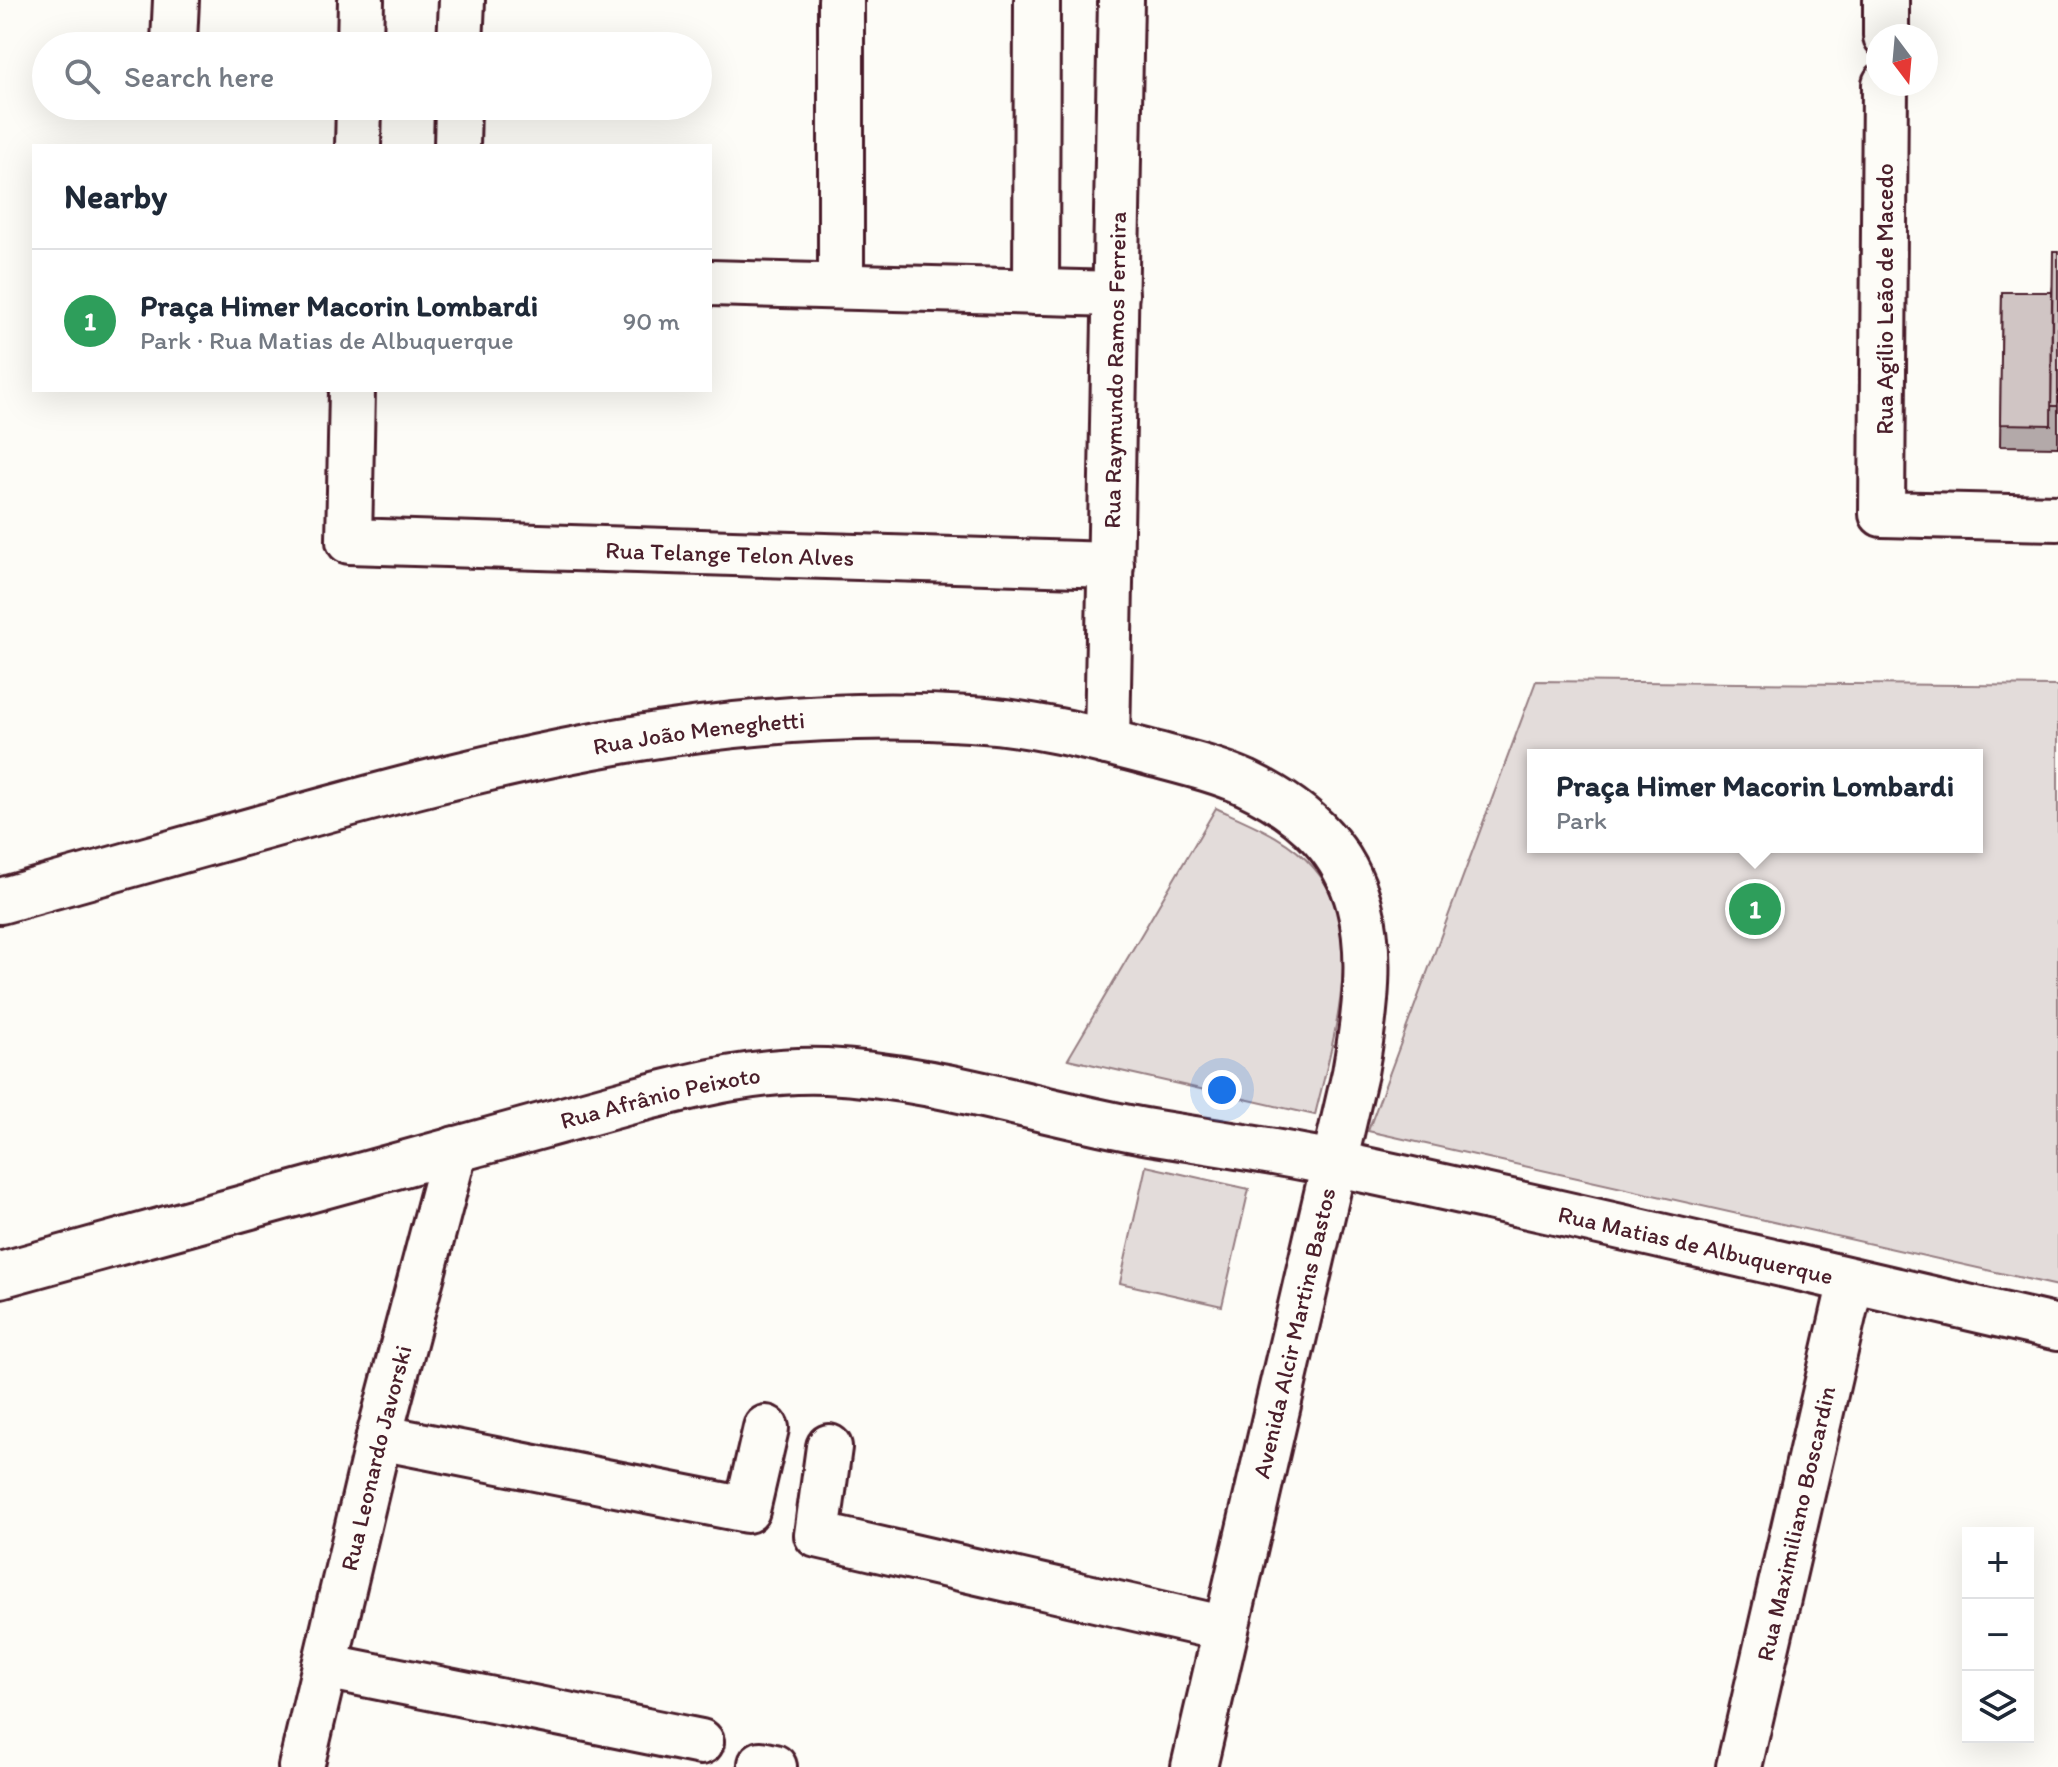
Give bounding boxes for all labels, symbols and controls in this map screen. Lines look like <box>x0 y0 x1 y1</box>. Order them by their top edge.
north arrow <box>1866 24 1938 96</box>
search box <box>32 32 712 120</box>
icon: search <box>60 54 104 98</box>
text: Search here <box>124 58 274 95</box>
street label: Rua Agílio Leão de Macedo <box>1870 163 1899 435</box>
text: Nearby <box>64 176 167 217</box>
street label: Rua Raymundo Ramos Ferreira <box>1097 211 1132 529</box>
text: Praça Himer Macorin Lombardi <box>140 287 538 324</box>
text: 1 <box>84 305 96 337</box>
text: 90 m <box>623 305 680 337</box>
text: Park · Rua Matias de Albuquerque <box>140 324 514 356</box>
street label: Rua Telange Telon Alves <box>605 535 855 571</box>
street label: Rua João Meneghetti <box>591 705 806 760</box>
popup <box>1527 749 1983 853</box>
text: Praça Himer Macorin Lombardi <box>1556 767 1954 804</box>
text: Park <box>1556 804 1607 836</box>
pin: 1 <box>1729 879 1781 939</box>
street label: Rua Afrânio Peixoto <box>557 1060 762 1135</box>
your location <box>1202 1070 1242 1110</box>
street label: Avenida Alcir Martins Bastos <box>1246 1185 1342 1481</box>
street label: Rua Matias de Albuquerque <box>1555 1199 1836 1290</box>
street label: Rua Leonardo Javorski <box>333 1342 417 1573</box>
street label: Rua Maximiliano Boscardin <box>1749 1383 1841 1664</box>
map controls <box>1962 1527 2034 1743</box>
button: + <box>1962 1527 2034 1599</box>
button: − <box>1962 1599 2034 1671</box>
button: layers <box>1962 1671 2034 1743</box>

